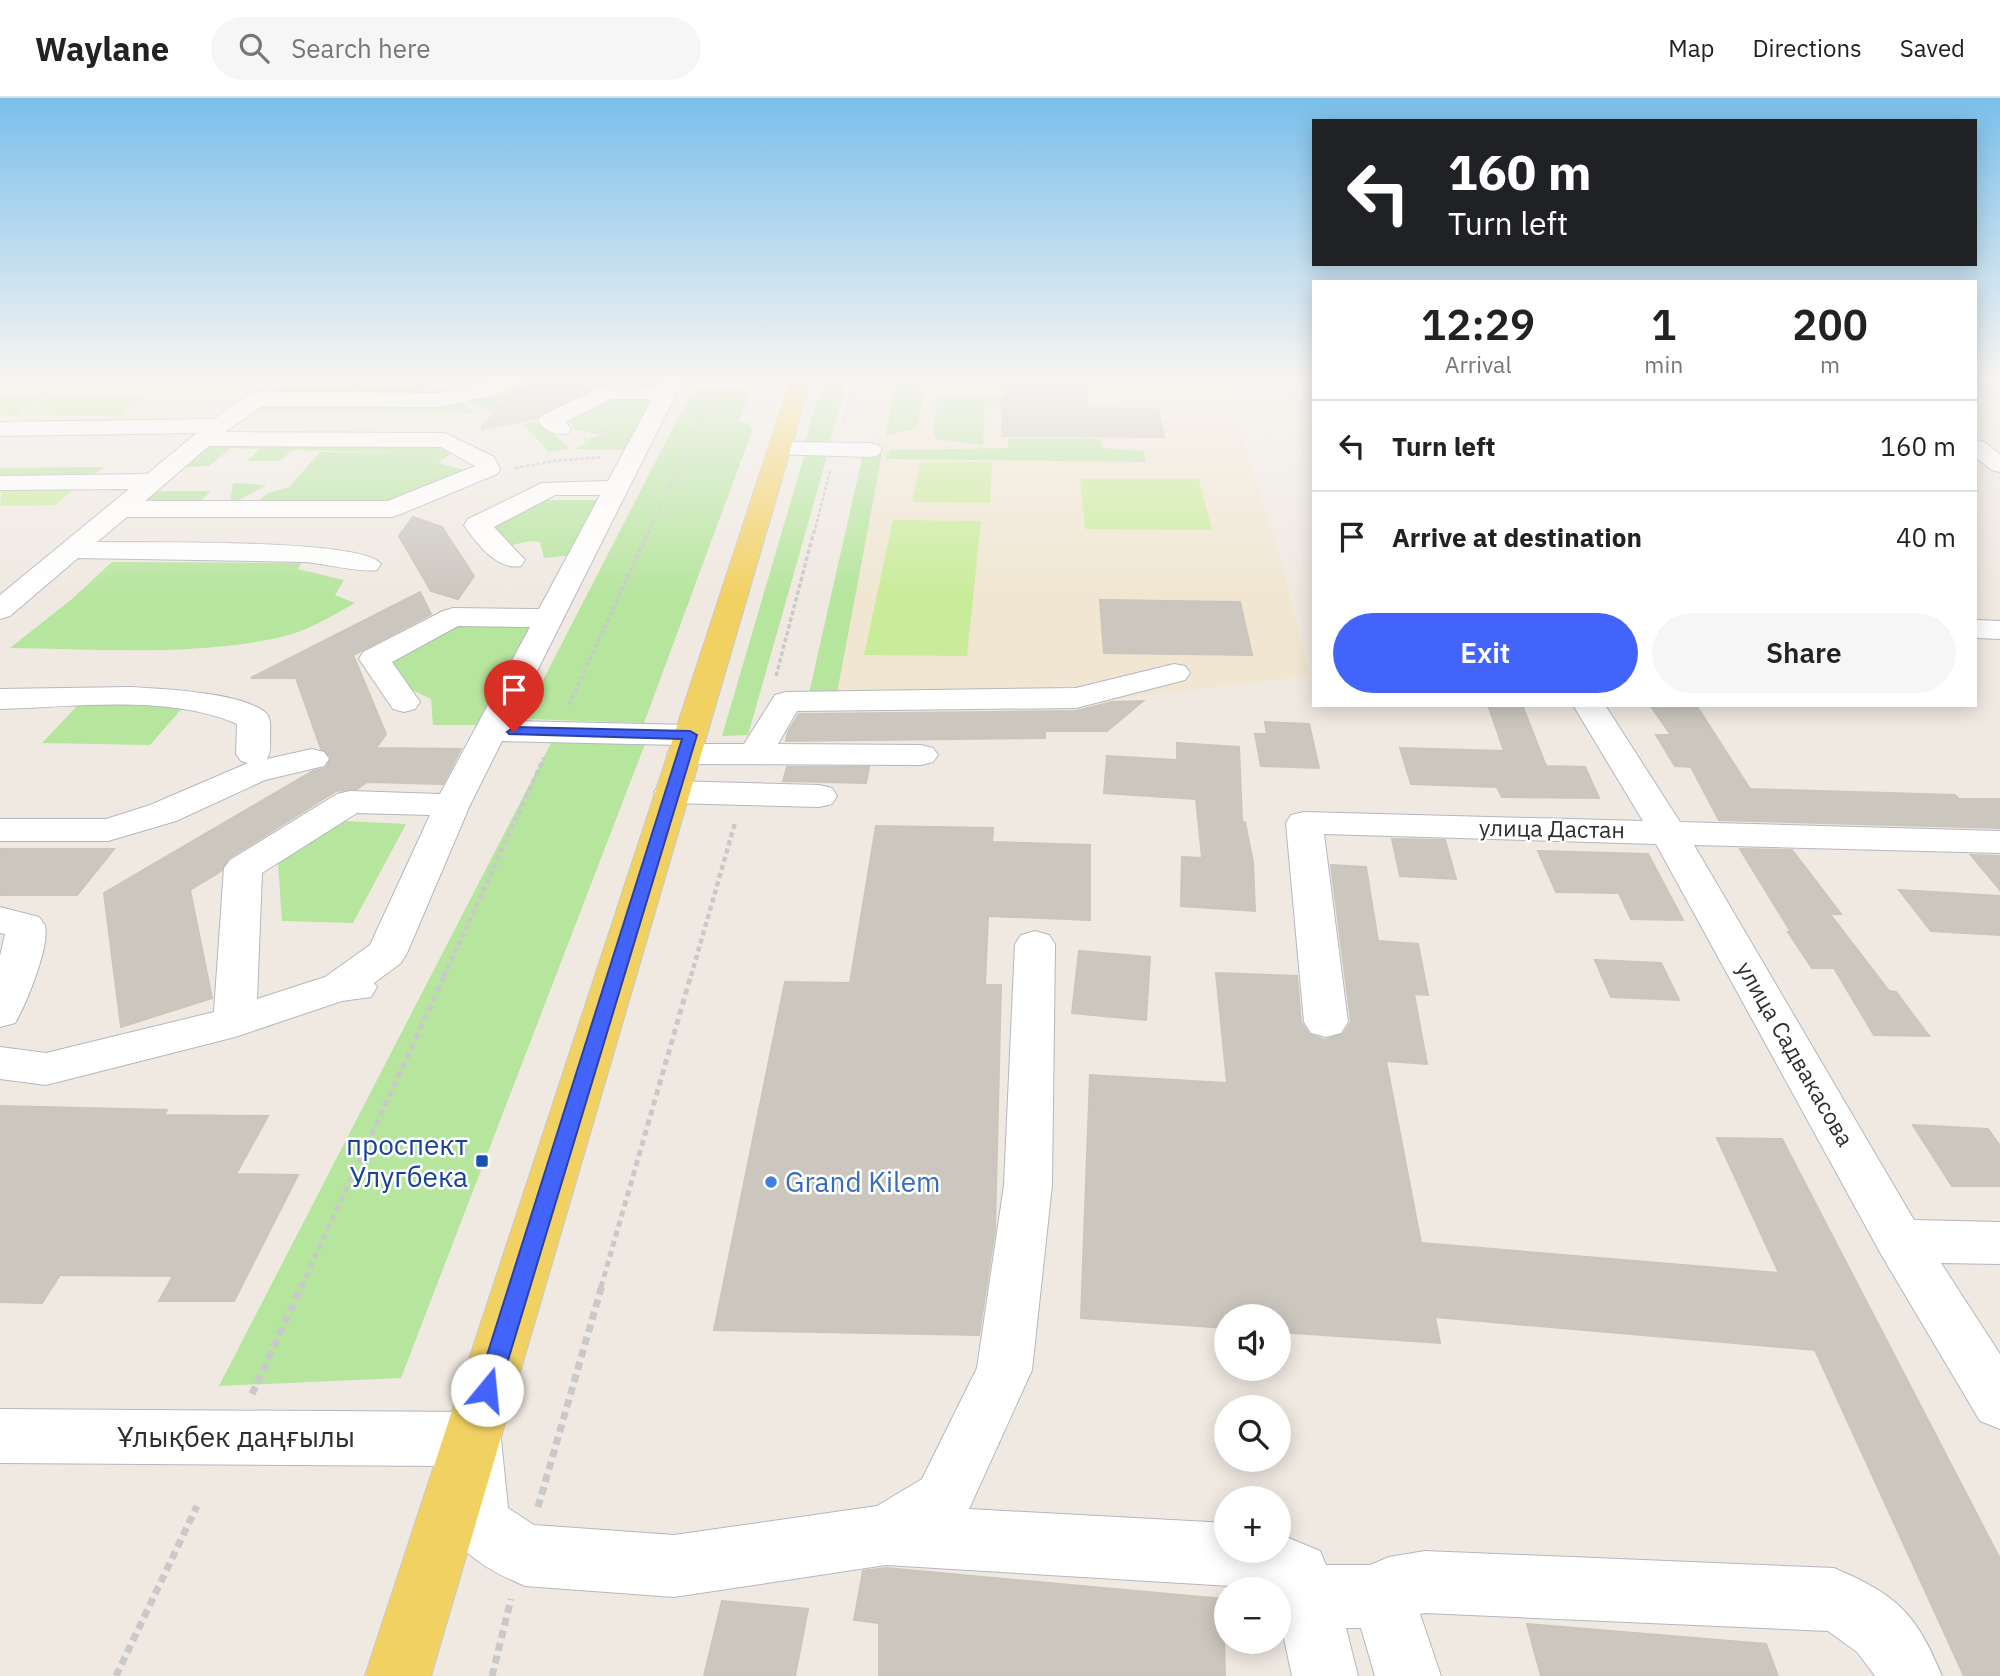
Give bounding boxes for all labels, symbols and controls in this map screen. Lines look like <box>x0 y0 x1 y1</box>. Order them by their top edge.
search box <box>211 17 701 80</box>
text: Waylane <box>35 27 169 70</box>
icon: search <box>235 29 273 67</box>
text: Search here <box>291 31 431 65</box>
text: Map <box>1668 32 1714 64</box>
text: Directions <box>1752 32 1862 64</box>
text: Saved <box>1900 32 1965 64</box>
text: 160 m <box>1448 140 1592 203</box>
icon: left <box>1333 147 1424 238</box>
text: Turn left <box>1448 202 1568 244</box>
text: 12:29 <box>1421 297 1535 352</box>
text: 1 <box>1651 297 1676 352</box>
text: 200 <box>1792 297 1868 352</box>
text: Arrival <box>1445 349 1512 379</box>
text: min <box>1644 349 1683 379</box>
text: m <box>1820 349 1840 379</box>
icon: left <box>1333 427 1371 465</box>
text: Turn left <box>1392 429 1495 463</box>
text: 160 m <box>1880 429 1956 463</box>
icon: arrive <box>1333 518 1371 556</box>
text: Arrive at destination <box>1392 520 1642 554</box>
text: 40 m <box>1896 520 1956 554</box>
button: Exit <box>1333 613 1638 693</box>
button: Share <box>1652 613 1956 693</box>
pin <box>484 660 544 732</box>
icon: arrive <box>495 671 533 709</box>
street label: улица Дастан <box>1479 812 1625 844</box>
street label: улица Садвакасова <box>1731 956 1861 1151</box>
place label: проспект Улугбека <box>346 1126 468 1195</box>
marker: проспект Улугбека <box>474 1153 490 1169</box>
place label: Grand Kilem <box>785 1163 941 1200</box>
marker: Grand Kilem <box>763 1174 779 1190</box>
map controls <box>1214 1304 1291 1654</box>
button: sound <box>1214 1304 1291 1381</box>
position arrow <box>450 1353 524 1427</box>
button: search <box>1214 1395 1291 1472</box>
street label: Ұлықбек даңғылы <box>117 1418 355 1455</box>
button: + <box>1214 1486 1291 1563</box>
button: − <box>1214 1577 1291 1654</box>

